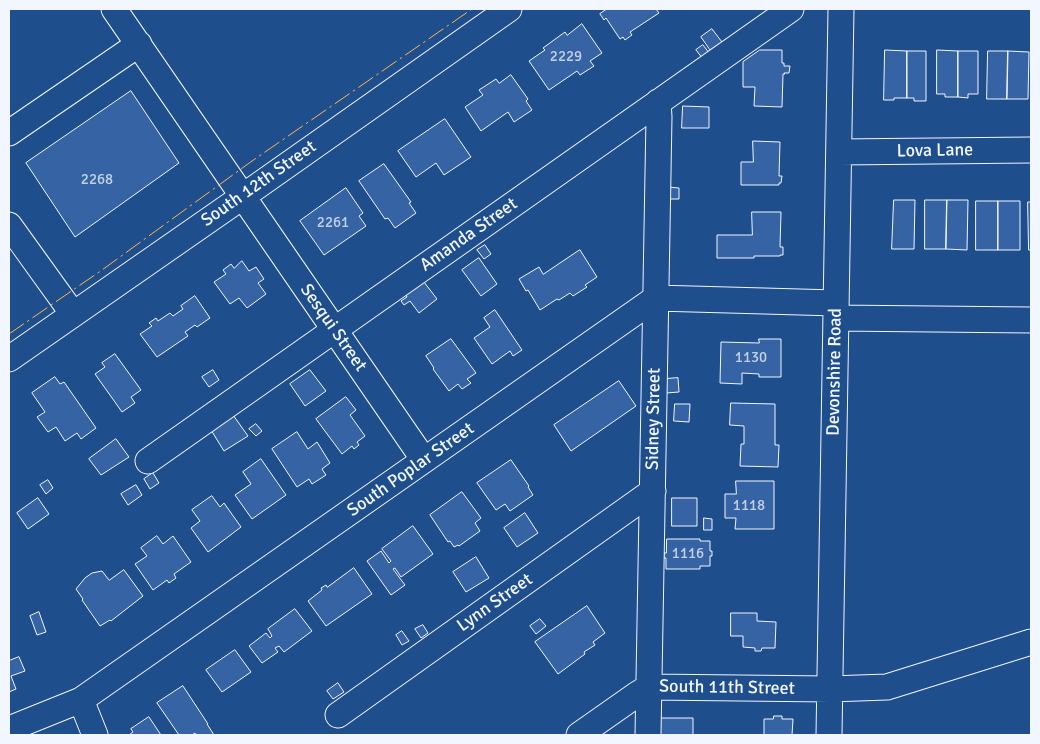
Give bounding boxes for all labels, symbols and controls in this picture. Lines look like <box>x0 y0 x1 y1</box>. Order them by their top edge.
house number: 2229 <box>550 48 582 66</box>
street label: South 12th Street <box>197 136 321 232</box>
street label: Lova Lane <box>897 140 973 162</box>
house number: 2268 <box>81 171 113 189</box>
street label: Amanda Street <box>416 194 522 276</box>
house number: 2261 <box>317 214 349 232</box>
street label: Sesqui Street <box>295 280 371 376</box>
street label: Devonshire Road <box>823 308 847 436</box>
house number: 1130 <box>735 349 767 367</box>
street label: Sidney Street <box>642 368 666 470</box>
street label: South Poplar Street <box>343 418 479 522</box>
house number: 1118 <box>733 497 765 515</box>
house number: 1116 <box>672 545 704 563</box>
street label: Lynn Street <box>453 569 537 637</box>
street label: South 11th Street <box>659 676 795 700</box>

